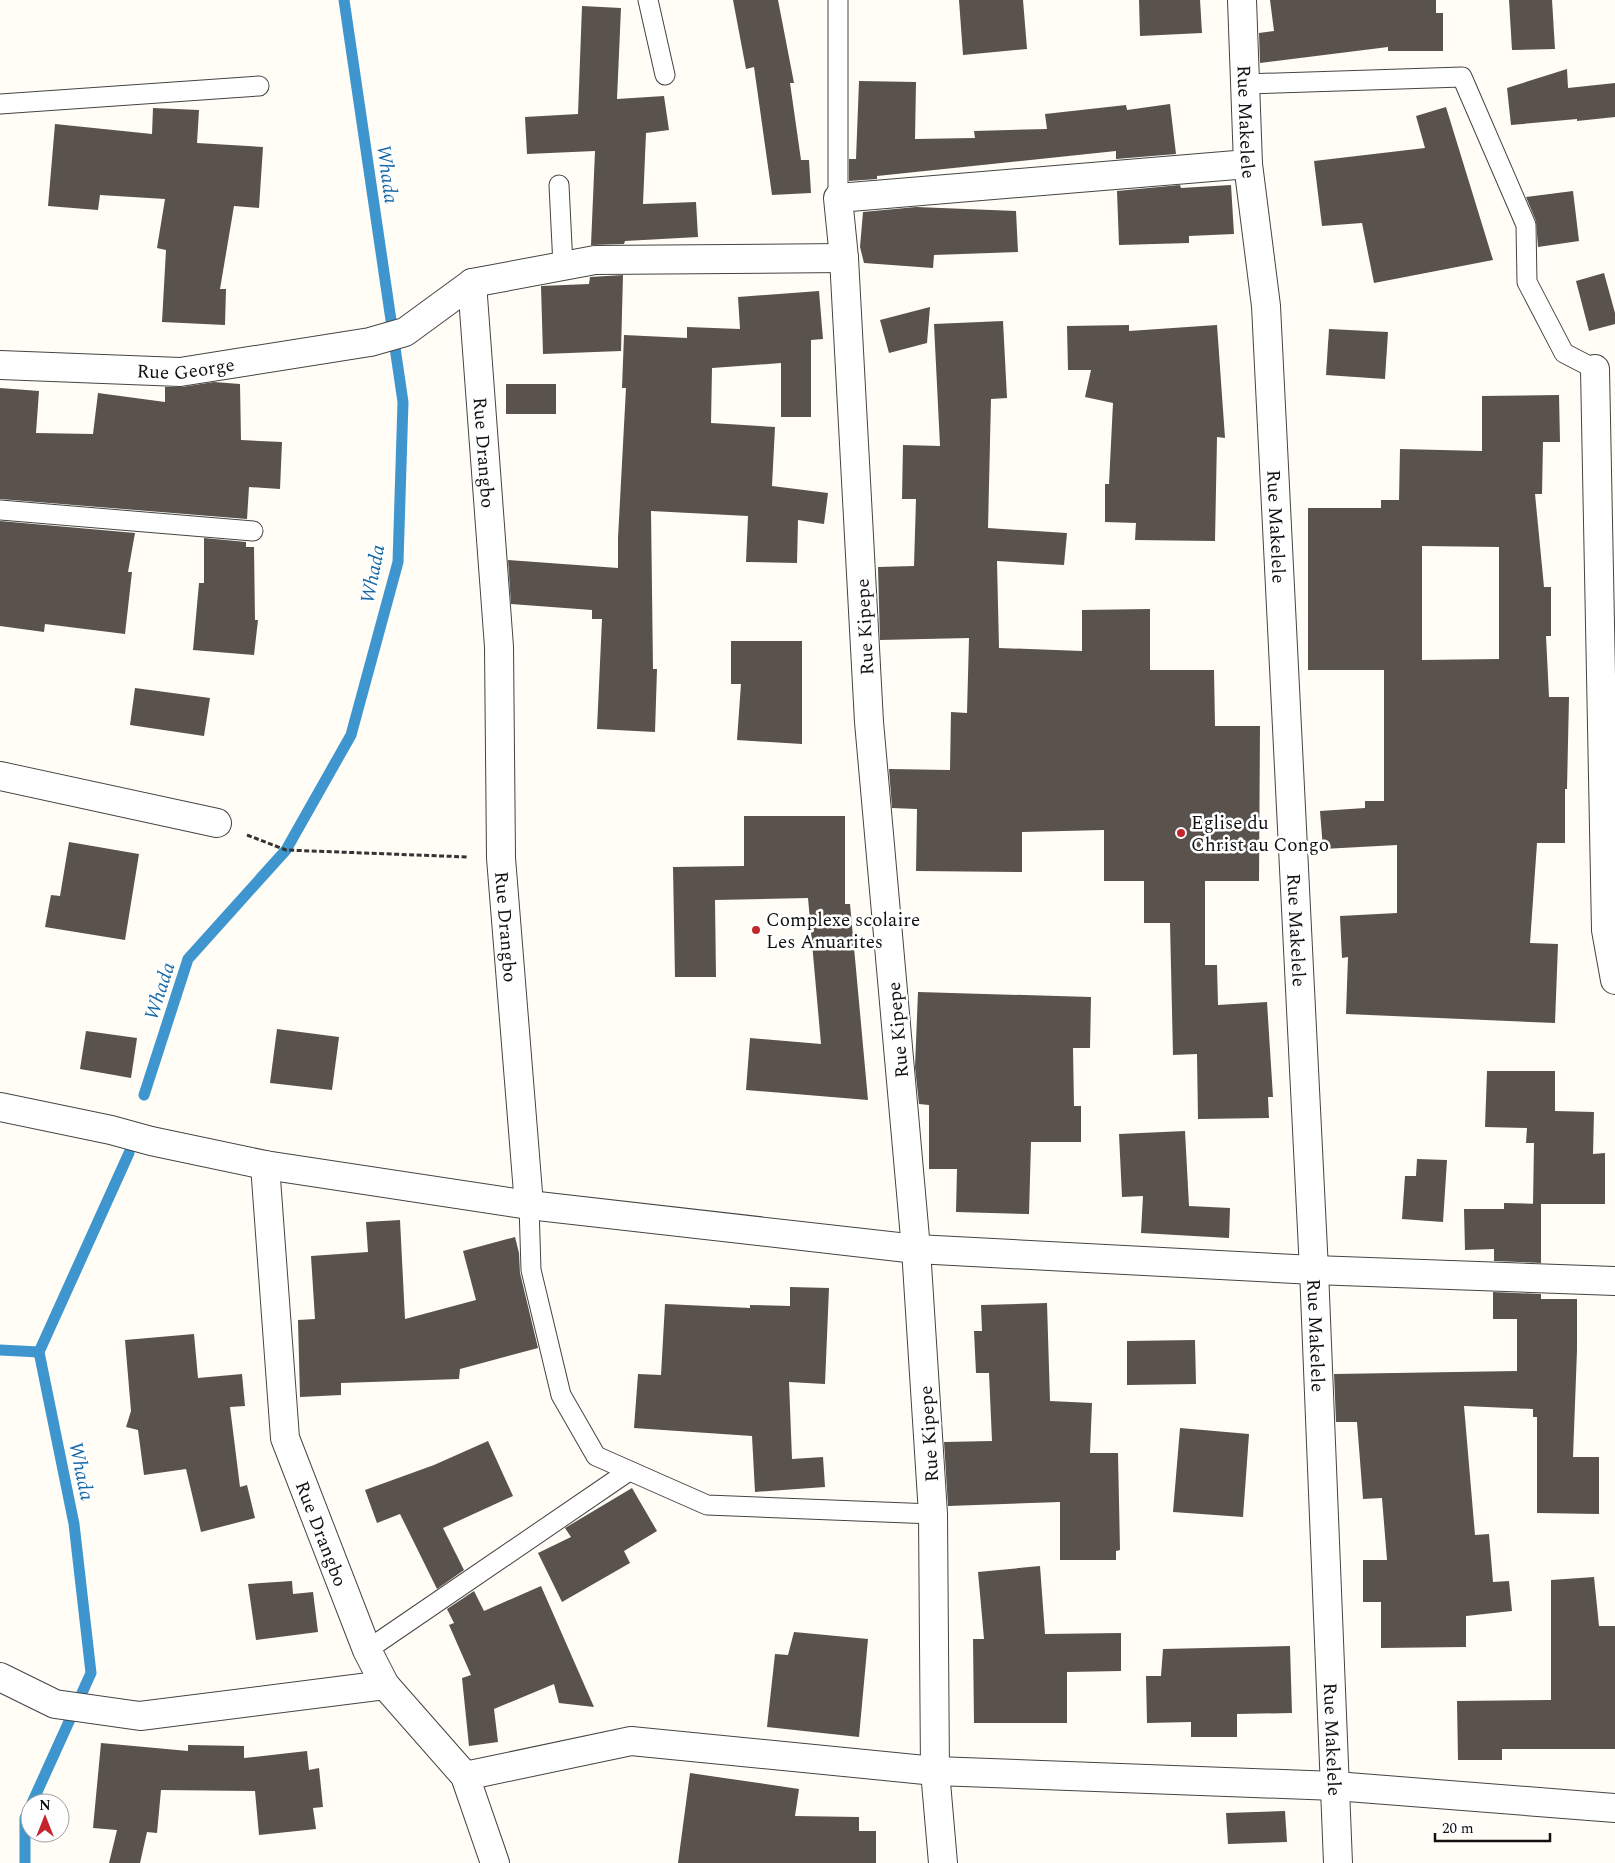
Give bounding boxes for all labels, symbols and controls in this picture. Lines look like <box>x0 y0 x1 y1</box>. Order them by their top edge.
street label: Rue Makelele <box>1228 65 1263 181</box>
water label: Whada <box>368 143 406 206</box>
street label: Rue George <box>136 351 237 389</box>
street label: Rue Drangbo <box>465 396 502 509</box>
street label: Rue Makelele <box>1258 469 1293 584</box>
water label: Whada <box>353 542 393 606</box>
street label: Rue Kipepe <box>848 578 883 676</box>
place label: Eglise du Christ au Congo <box>1191 809 1329 860</box>
marker: Eglise du Christ au Congo <box>1175 827 1187 839</box>
street label: Rue Drangbo <box>486 870 524 984</box>
street label: Rue Makelele <box>1278 873 1313 988</box>
place label: Complexe scolaire Les Anuarites <box>766 906 920 957</box>
marker: Complexe scolaire Les Anuarites <box>750 924 762 936</box>
water label: Whada <box>136 958 183 1024</box>
street label: Rue Kipepe <box>880 980 917 1079</box>
street label: Rue Makelele <box>1298 1278 1332 1393</box>
street label: Rue Kipepe <box>912 1385 947 1483</box>
water label: Whada <box>60 1439 102 1503</box>
street label: Rue Drangbo <box>287 1477 354 1591</box>
street label: Rue Makelele <box>1315 1682 1348 1797</box>
north arrow <box>20 1793 70 1843</box>
text: N <box>39 1795 51 1816</box>
scale bar <box>1435 1810 1550 1842</box>
text: 20 m <box>1442 1817 1474 1840</box>

